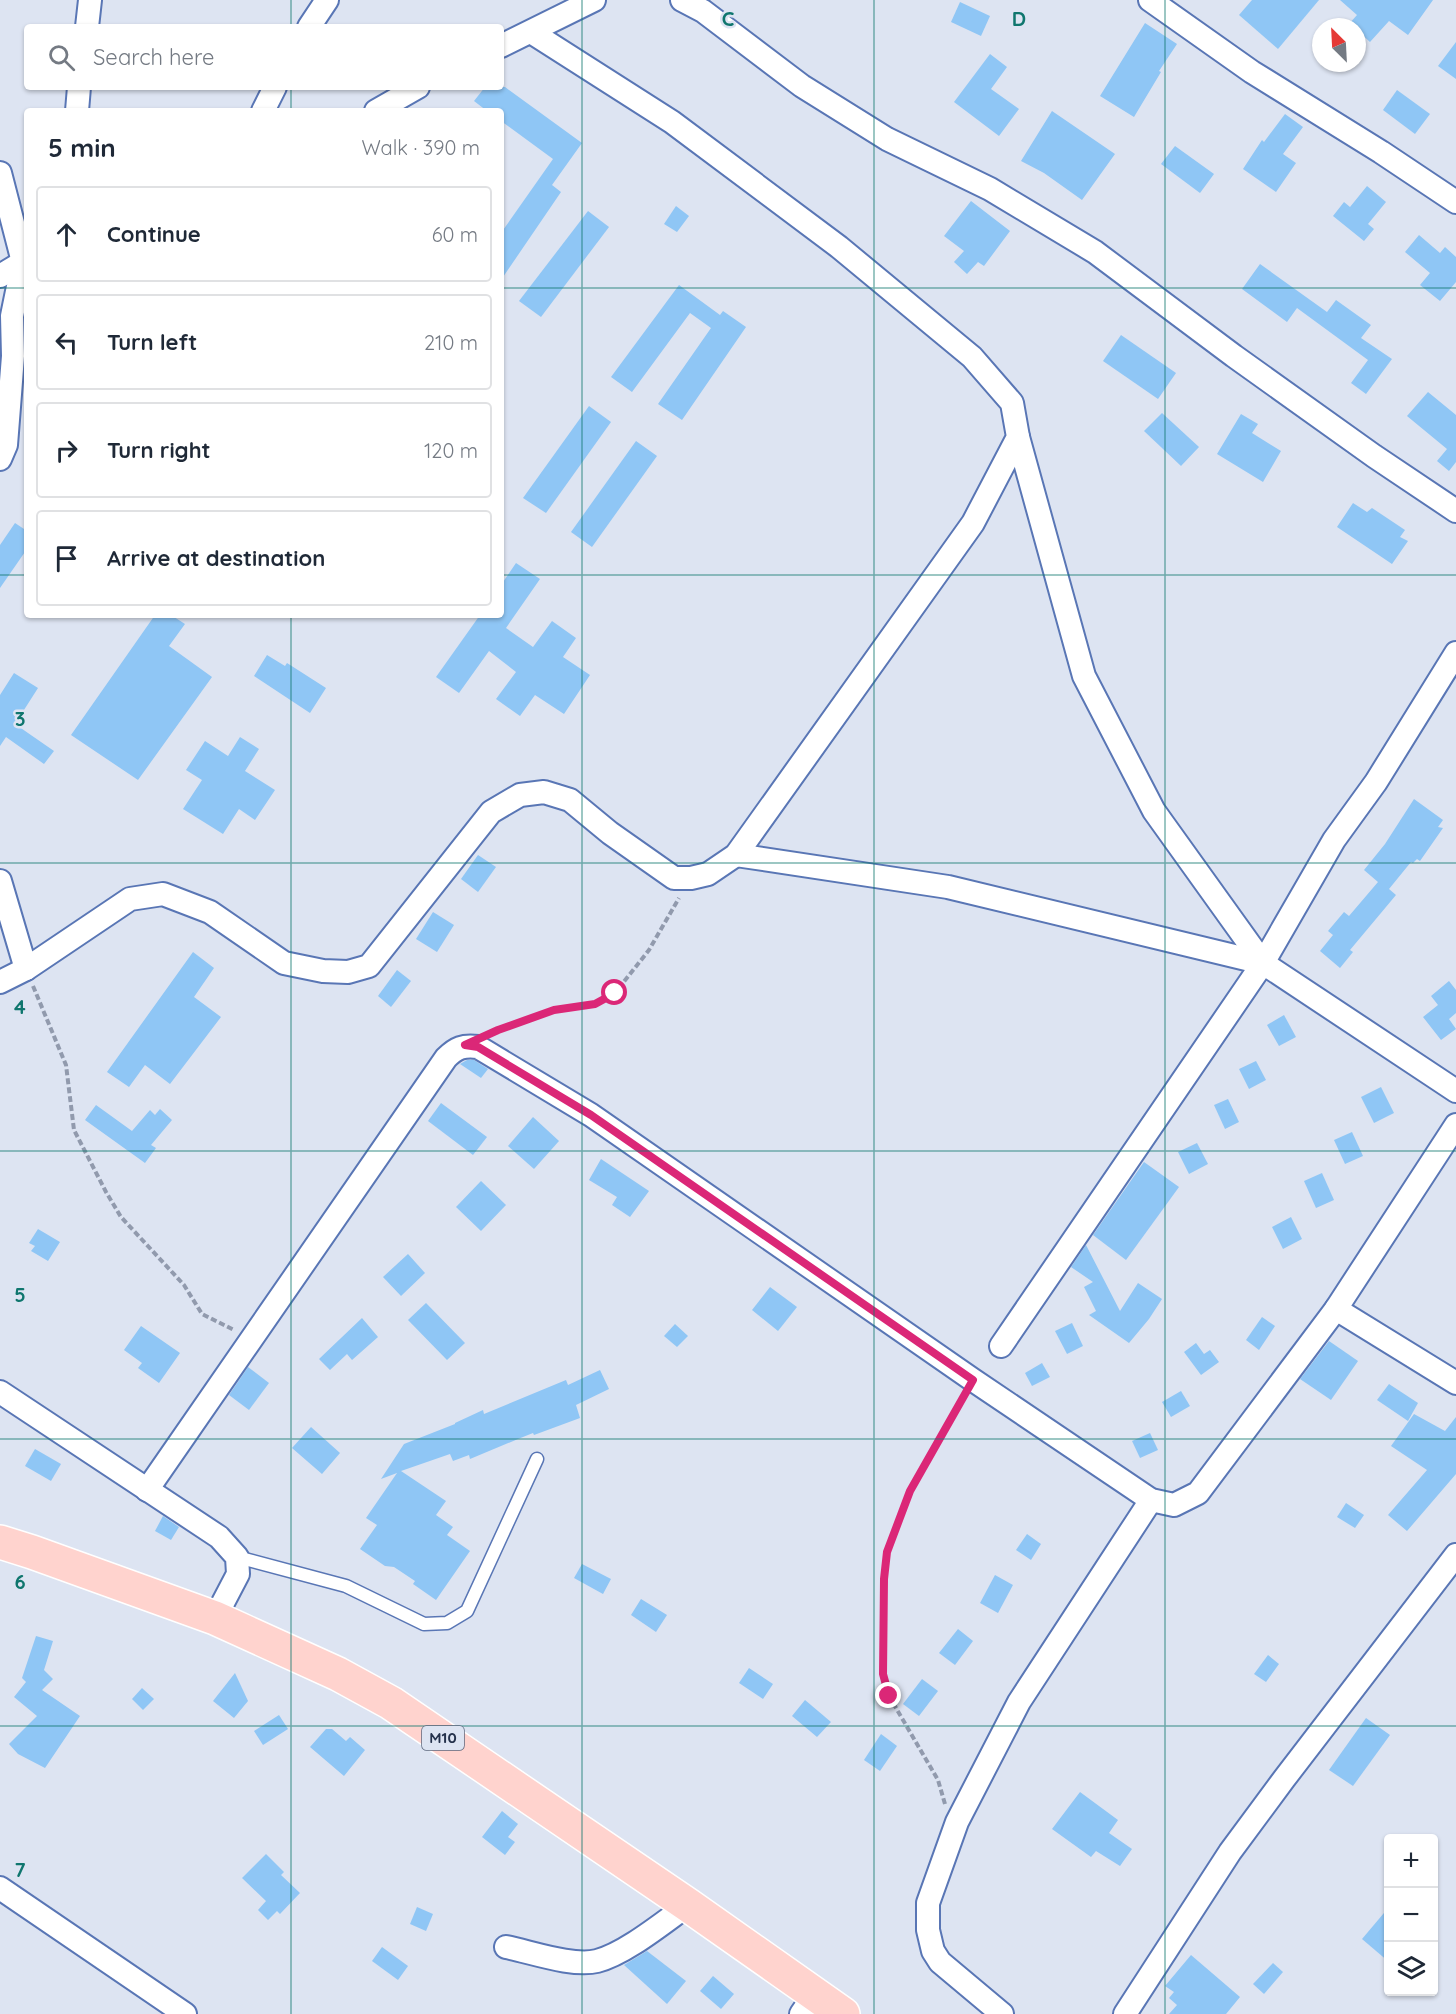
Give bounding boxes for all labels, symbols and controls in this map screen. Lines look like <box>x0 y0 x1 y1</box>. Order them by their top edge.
text: C <box>722 6 735 31</box>
text: D <box>1012 6 1026 31</box>
north arrow <box>1312 18 1366 72</box>
search box <box>24 24 504 90</box>
icon: search <box>45 41 78 74</box>
text: Search here <box>93 43 214 71</box>
text: 5 min <box>48 131 116 164</box>
text: Walk · 390 m <box>361 135 480 160</box>
icon: ahead <box>50 218 83 251</box>
text: Continue <box>107 220 201 248</box>
text: 60 m <box>432 222 478 247</box>
icon: left <box>50 326 83 359</box>
text: Turn left <box>107 328 197 356</box>
text: 210 m <box>424 330 478 355</box>
icon: right <box>50 434 83 467</box>
text: Turn right <box>107 436 211 464</box>
text: 120 m <box>424 438 478 463</box>
icon: arrive <box>50 542 83 575</box>
text: Arrive at destination <box>107 544 325 572</box>
text: 3 <box>15 706 25 731</box>
route start <box>601 979 627 1005</box>
text: 4 <box>14 994 26 1019</box>
text: 5 <box>14 1282 26 1307</box>
text: 6 <box>14 1569 26 1594</box>
route end <box>875 1682 901 1708</box>
road number: M10 <box>422 1726 464 1750</box>
map controls <box>1384 1834 1438 1996</box>
button: + <box>1384 1834 1438 1888</box>
text: 7 <box>15 1857 26 1882</box>
button: − <box>1384 1888 1438 1942</box>
button: layers <box>1384 1942 1438 1996</box>

